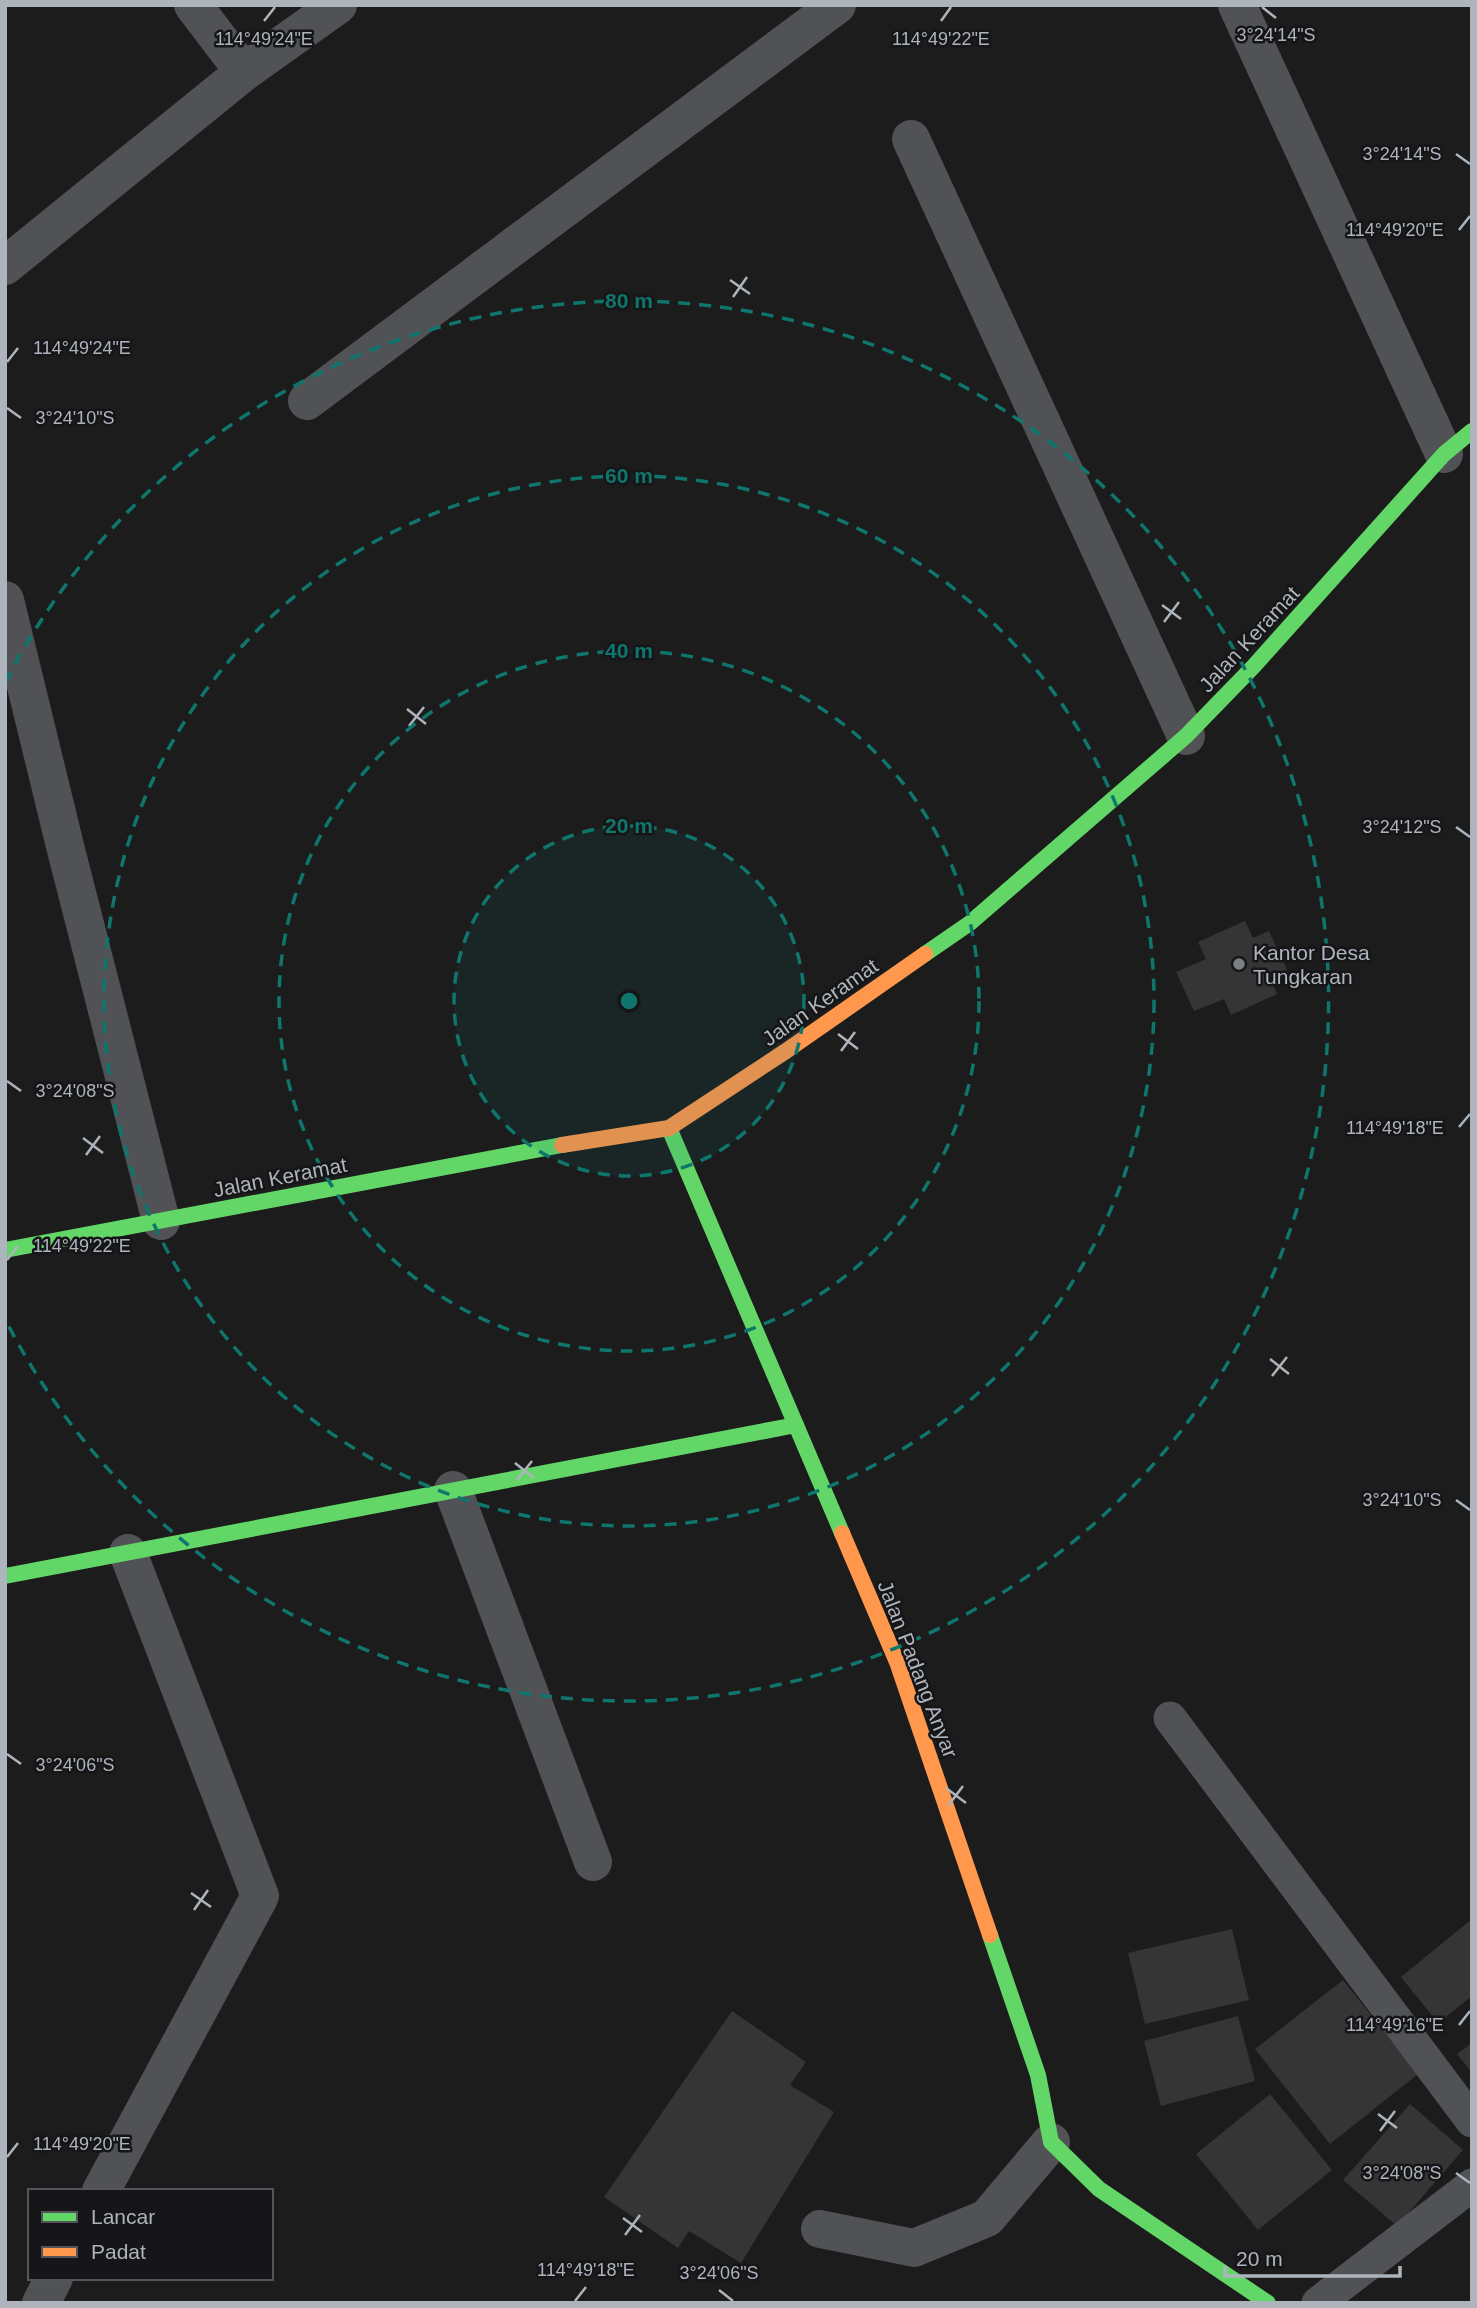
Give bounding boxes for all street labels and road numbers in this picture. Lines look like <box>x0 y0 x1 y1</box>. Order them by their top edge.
street label: Jalan Keramat <box>1194 582 1304 696</box>
street label: Jalan Keramat <box>758 954 882 1050</box>
street label: Jalan Keramat <box>211 1153 349 1201</box>
street label: Jalan Padang Anyar <box>874 1577 962 1761</box>

